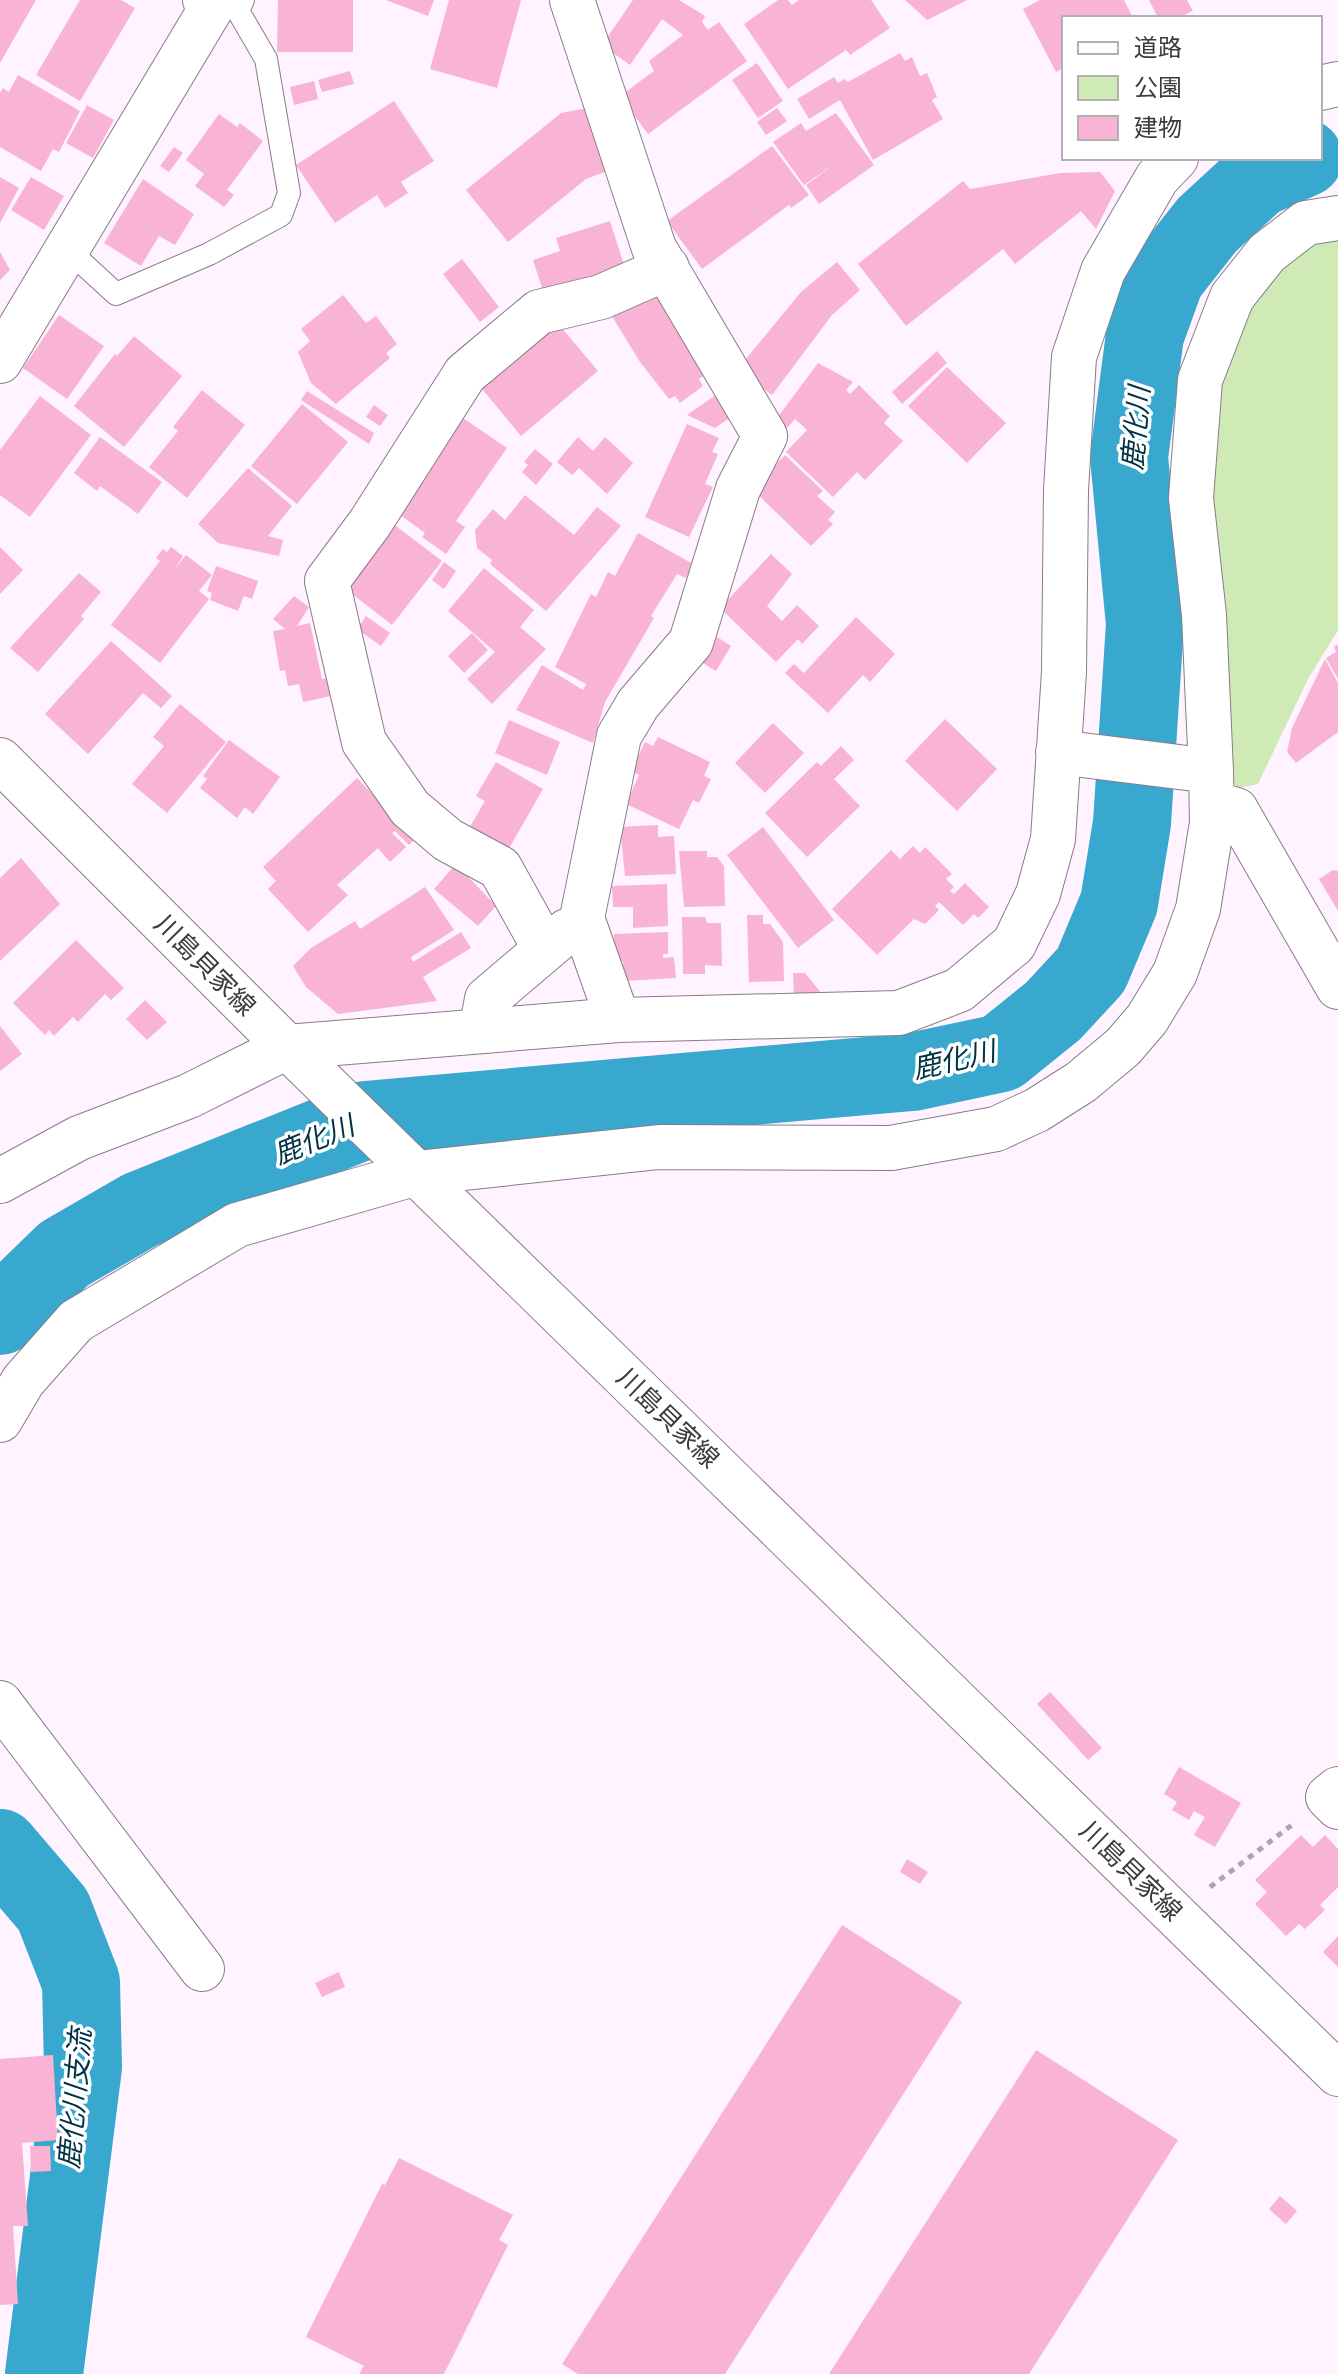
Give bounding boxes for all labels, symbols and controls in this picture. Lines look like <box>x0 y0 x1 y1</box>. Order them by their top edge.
legend <box>1062 16 1322 160</box>
text: 道路 <box>1134 34 1182 62</box>
text: 公園 <box>1134 74 1182 102</box>
text: 建物 <box>1134 114 1182 142</box>
water label: 鹿化川 <box>1116 382 1156 471</box>
street label: 川島貝家線 <box>148 908 262 1022</box>
water label: 鹿化川 <box>909 1034 1002 1086</box>
water label: 鹿化川 <box>269 1108 362 1171</box>
street label: 川島貝家線 <box>611 1362 725 1474</box>
street label: 川島貝家線 <box>1074 1815 1188 1927</box>
water label: 鹿化川支流 <box>52 2024 98 2170</box>

